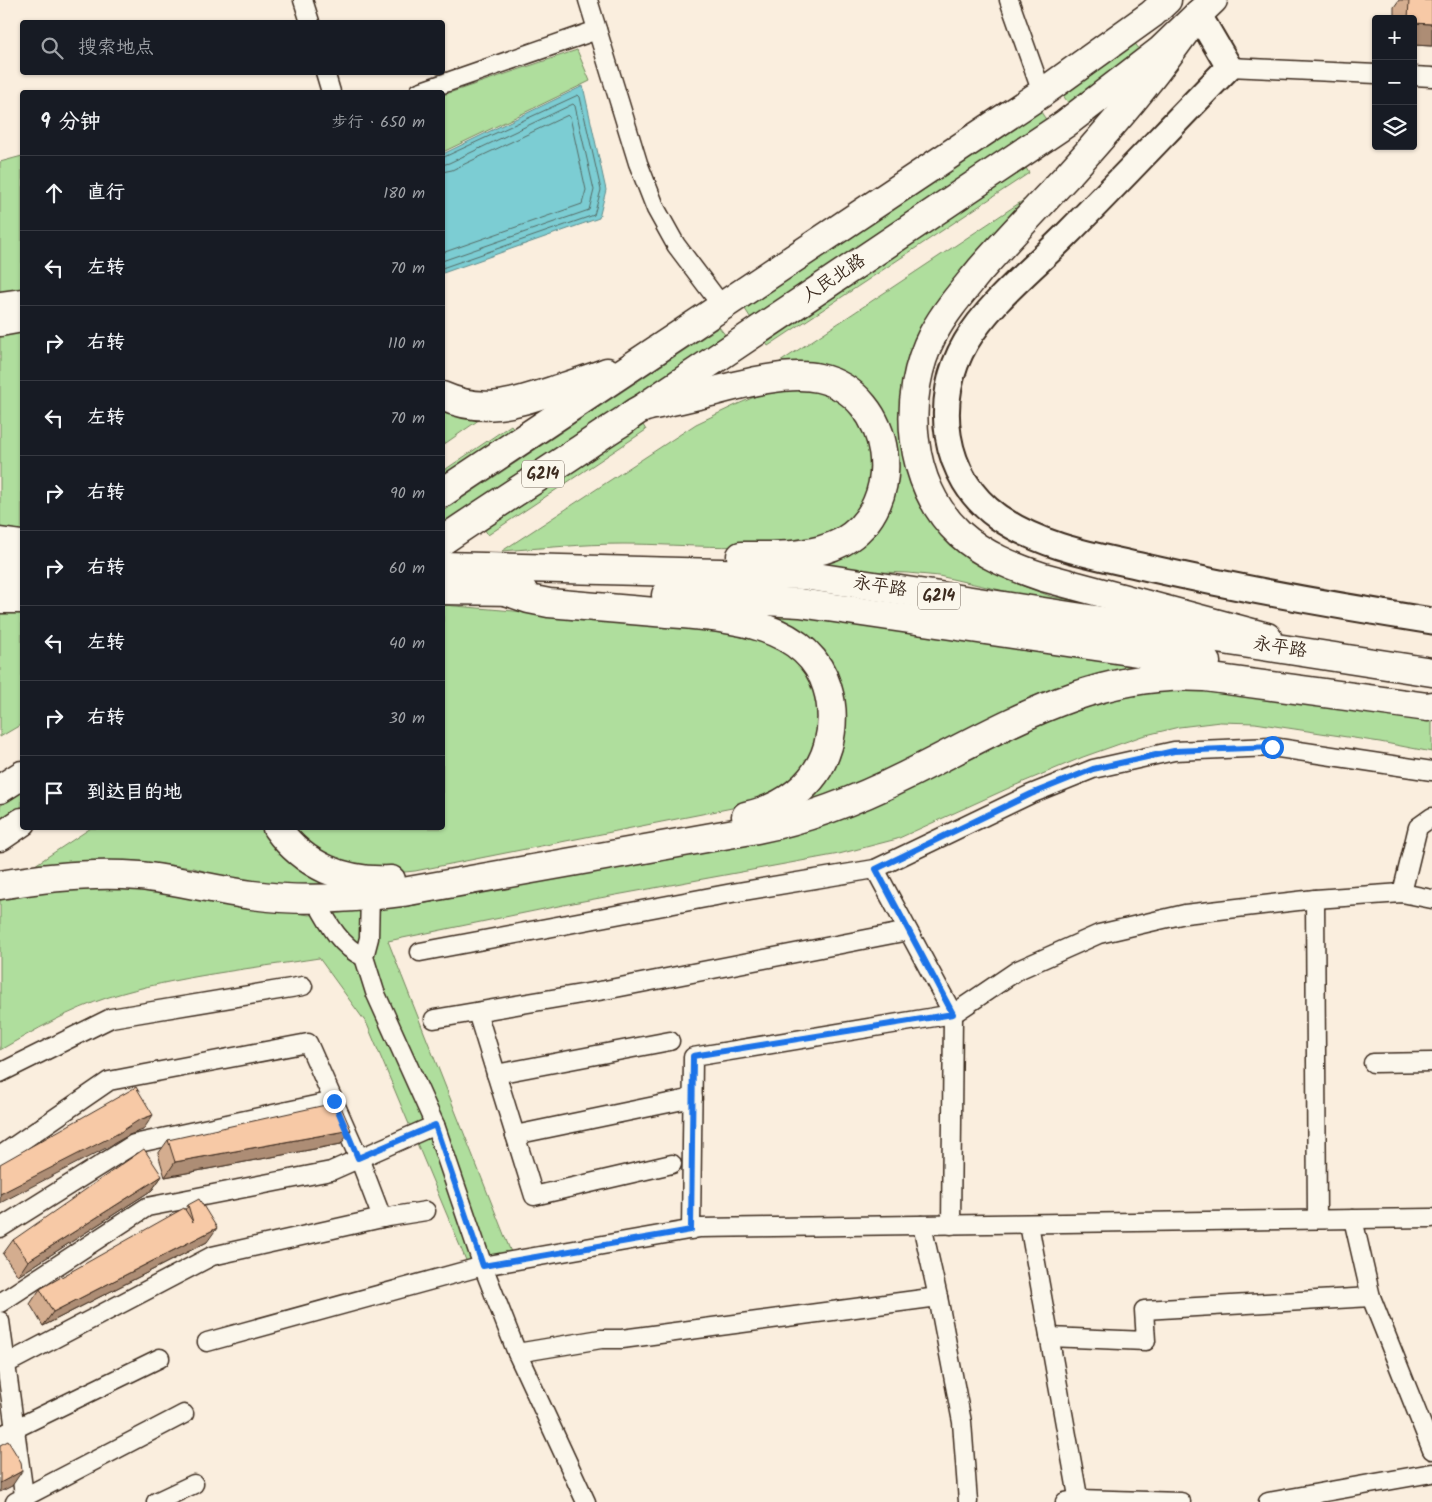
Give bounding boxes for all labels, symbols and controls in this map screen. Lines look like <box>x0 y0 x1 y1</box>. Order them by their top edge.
map controls <box>1372 15 1417 150</box>
button: + <box>1372 15 1417 60</box>
search box <box>20 20 445 75</box>
text: 搜索地点 <box>78 33 154 63</box>
icon: search <box>38 34 66 62</box>
button: − <box>1372 60 1417 105</box>
button: layers <box>1372 105 1417 150</box>
text: 9 分钟 <box>40 106 101 139</box>
text: 步行 · 650 m <box>332 110 425 135</box>
text: 直行 <box>87 178 125 208</box>
icon: ahead <box>40 179 68 207</box>
text: 180 m <box>383 181 425 206</box>
street label: 人民北路 <box>796 247 872 311</box>
text: 左转 <box>87 253 125 283</box>
icon: left <box>40 254 68 282</box>
text: 70 m <box>390 256 425 281</box>
text: 右转 <box>87 328 125 358</box>
icon: right <box>40 329 68 357</box>
text: 110 m <box>388 331 425 356</box>
text: 左转 <box>87 403 125 433</box>
icon: left <box>40 404 68 432</box>
text: 70 m <box>390 406 425 431</box>
road number: G214 <box>522 460 564 488</box>
text: 右转 <box>87 478 125 508</box>
icon: right <box>40 479 68 507</box>
text: 90 m <box>390 481 425 506</box>
text: 右转 <box>87 553 125 583</box>
icon: right <box>40 554 68 582</box>
text: 60 m <box>389 556 425 581</box>
street label: 永平路 <box>851 568 909 606</box>
road number: G214 <box>918 582 960 610</box>
text: 左转 <box>87 628 125 658</box>
icon: left <box>40 629 68 657</box>
street label: 永平路 <box>1251 629 1309 667</box>
text: 40 m <box>389 631 425 656</box>
text: 右转 <box>87 703 125 733</box>
icon: right <box>40 704 68 732</box>
text: 30 m <box>389 706 425 731</box>
route start <box>1261 736 1284 759</box>
text: 到达目的地 <box>87 778 182 808</box>
icon: arrive <box>40 779 68 807</box>
route end <box>323 1090 346 1113</box>

